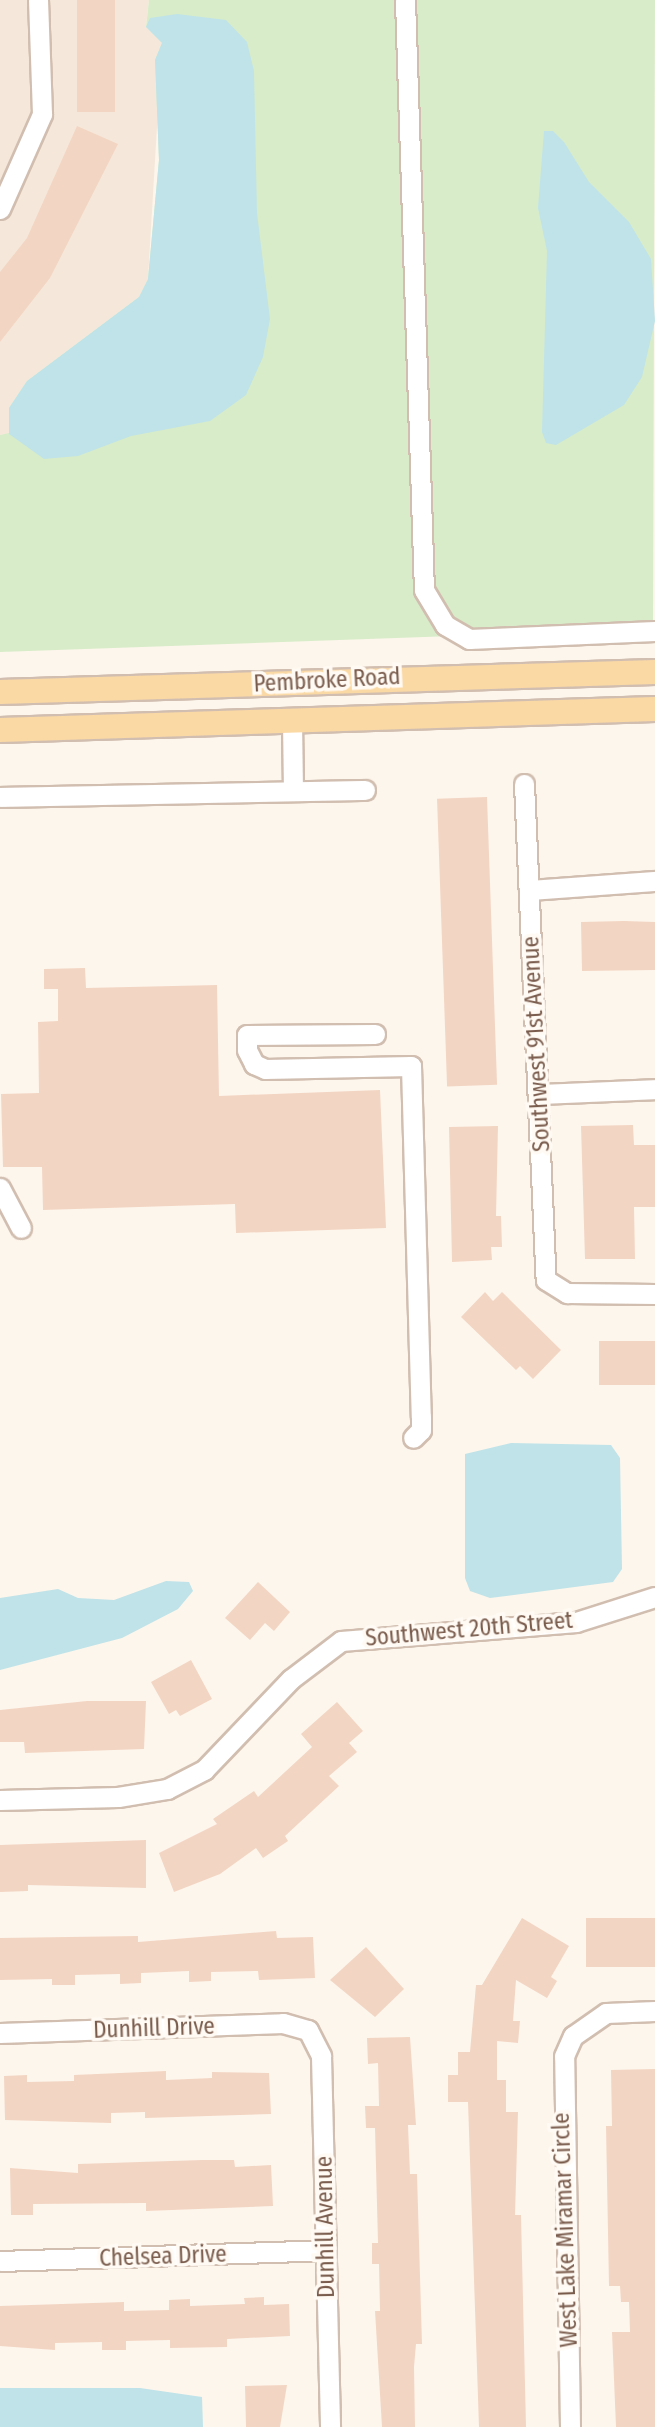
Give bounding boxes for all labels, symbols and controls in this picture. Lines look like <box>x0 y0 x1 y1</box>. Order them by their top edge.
street label: Pembroke Road <box>253 662 401 698</box>
street label: Southwest 91st Avenue <box>517 935 555 1153</box>
street label: Southwest 20th Street <box>364 1606 574 1652</box>
street label: Dunhill Drive <box>93 2012 215 2044</box>
street label: West Lake Miramar Circle <box>547 2112 583 2348</box>
street label: Dunhill Avenue <box>310 2156 340 2298</box>
street label: Chelsea Drive <box>99 2240 227 2272</box>

